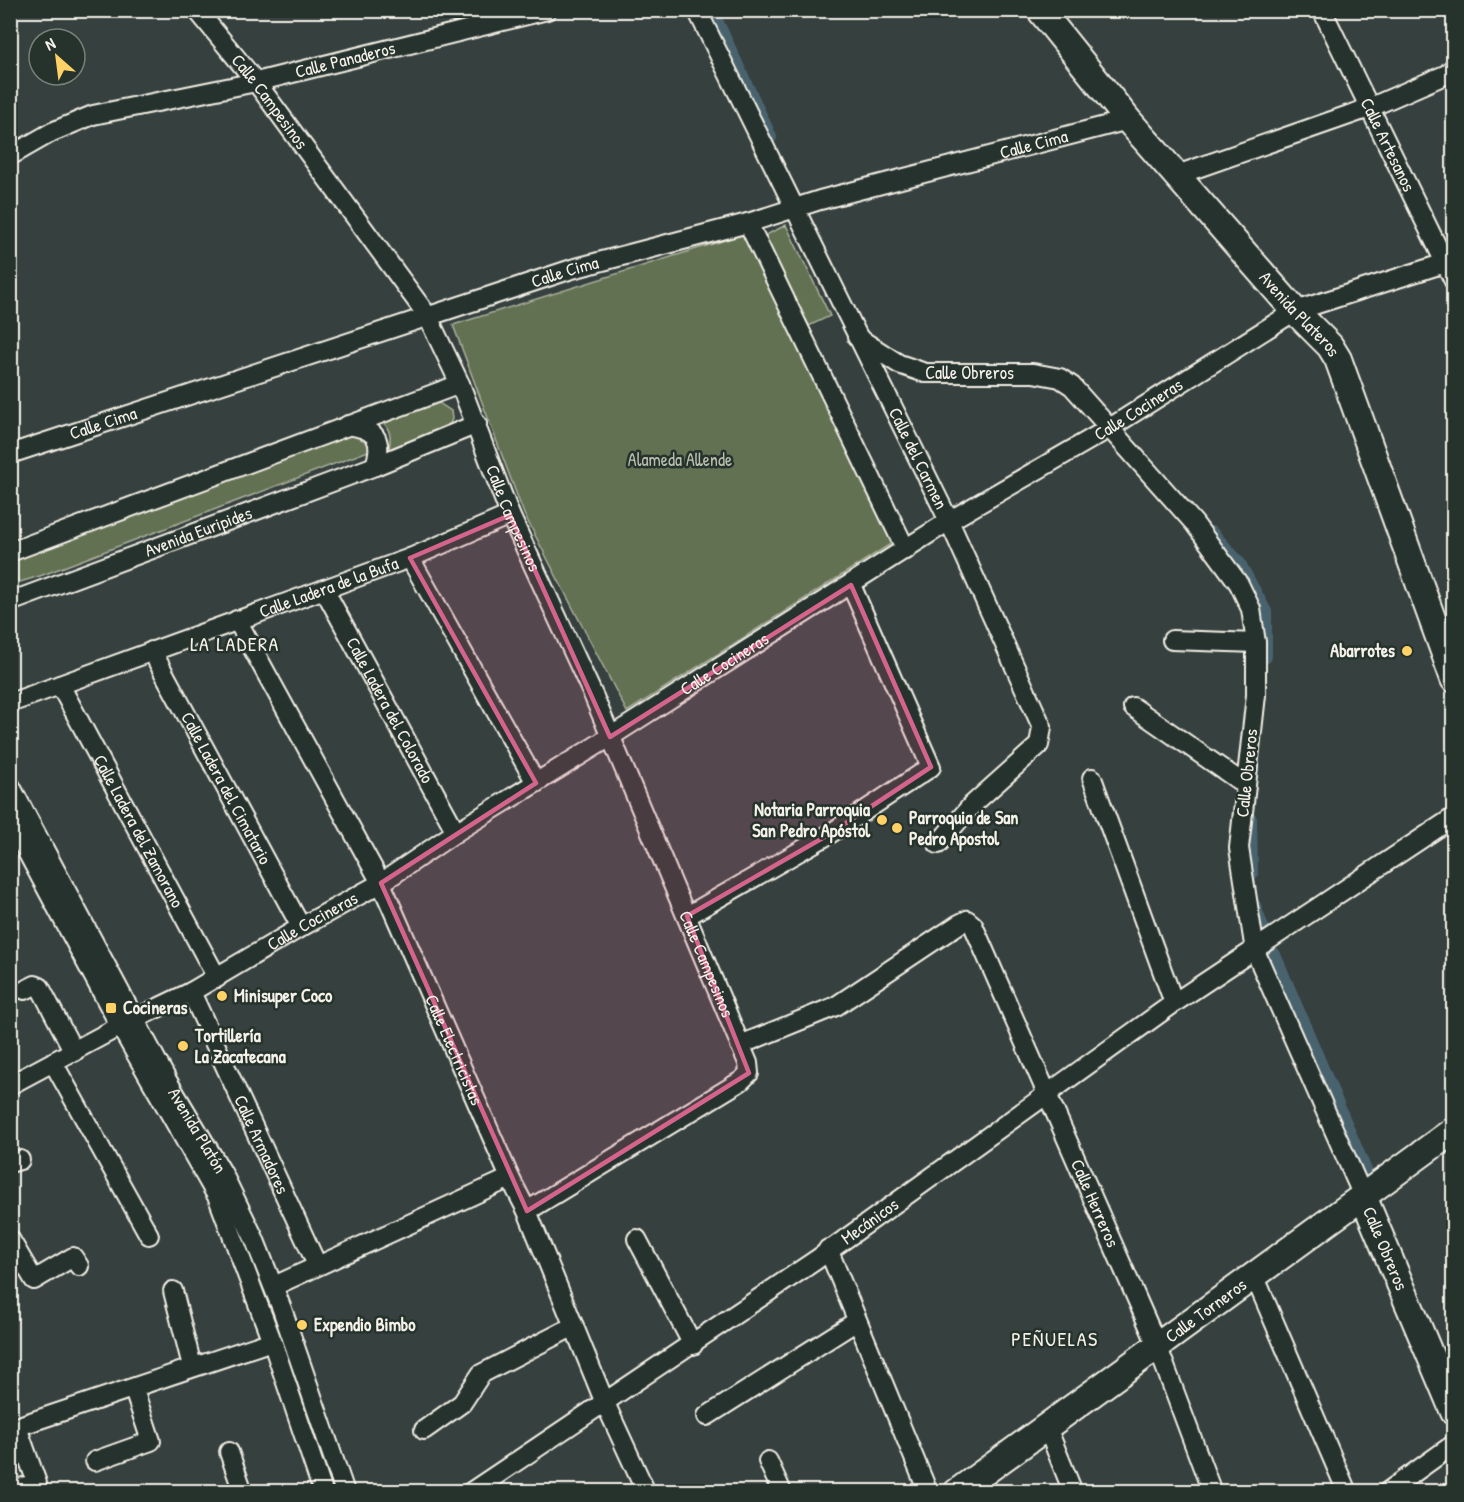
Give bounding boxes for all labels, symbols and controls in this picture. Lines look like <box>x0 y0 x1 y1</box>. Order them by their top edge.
north arrow <box>27 27 87 87</box>
text: N <box>41 32 59 55</box>
street label: Calle Panaderos <box>292 35 398 84</box>
street label: Calle Campesinos <box>226 48 314 154</box>
street label: Calle Artesanos <box>1355 94 1422 196</box>
street label: Calle Cima <box>997 123 1070 165</box>
street label: Calle Cima <box>528 250 601 294</box>
street label: Avenida Plateros <box>1254 266 1346 361</box>
street label: Calle Obreros <box>925 360 1014 385</box>
street label: Calle Cocineras <box>1089 372 1187 446</box>
street label: Calle Cima <box>66 400 140 446</box>
street label: Calle del Carmen <box>883 403 954 513</box>
park label: Alameda Allende <box>628 447 732 472</box>
street label: Calle Campesinos <box>480 461 547 575</box>
street label: Avenida Euripides <box>141 500 255 563</box>
street label: Calle Ladera de la Bufa <box>255 550 402 624</box>
street label: Calle Cocineras <box>675 626 773 701</box>
district label: LA LADERA <box>190 630 280 657</box>
street label: Calle Ladera del Colorado <box>340 633 440 788</box>
place label: Abarrotes <box>1330 638 1395 663</box>
marker: Abarrotes <box>1400 644 1414 658</box>
street label: Calle Ladera del Cimatario <box>175 707 278 869</box>
street label: Calle Obreros <box>1229 728 1264 818</box>
street label: Calle Ladera del Zamorano <box>88 750 190 912</box>
place label: Notaria Parroquia San Pedro Apóstol <box>752 797 871 844</box>
place label: Parroquia de San Pedro Apostol <box>909 805 1018 852</box>
marker: Notaria Parroquia San Pedro Apóstol <box>875 813 889 827</box>
marker: Parroquia de San Pedro Apostol <box>890 821 904 835</box>
street label: Calle Cocineras <box>262 885 362 956</box>
street label: Calle Campesinos <box>673 907 740 1021</box>
place label: Minisuper Coco <box>234 983 333 1009</box>
marker: Minisuper Coco <box>215 989 229 1003</box>
street label: Calle Electricistas <box>419 990 490 1109</box>
place label: Cocineras <box>123 995 187 1020</box>
marker: Cocineras <box>104 1001 118 1015</box>
place label: Tortillería La Zacatecana <box>194 1023 287 1069</box>
marker: Tortillería La Zacatecana <box>176 1039 190 1053</box>
street label: Avenida Platón <box>162 1083 233 1178</box>
street label: Calle Armadores <box>228 1091 296 1198</box>
street label: Calle Herreros <box>1065 1155 1126 1251</box>
street label: Mecánicos <box>836 1192 903 1250</box>
street label: Calle Obreros <box>1357 1203 1414 1294</box>
street label: Calle Torneros <box>1160 1272 1252 1348</box>
place label: Expendio Bimbo <box>314 1312 416 1338</box>
marker: Expendio Bimbo <box>295 1318 309 1332</box>
district label: PEÑUELAS <box>1011 1325 1099 1352</box>

